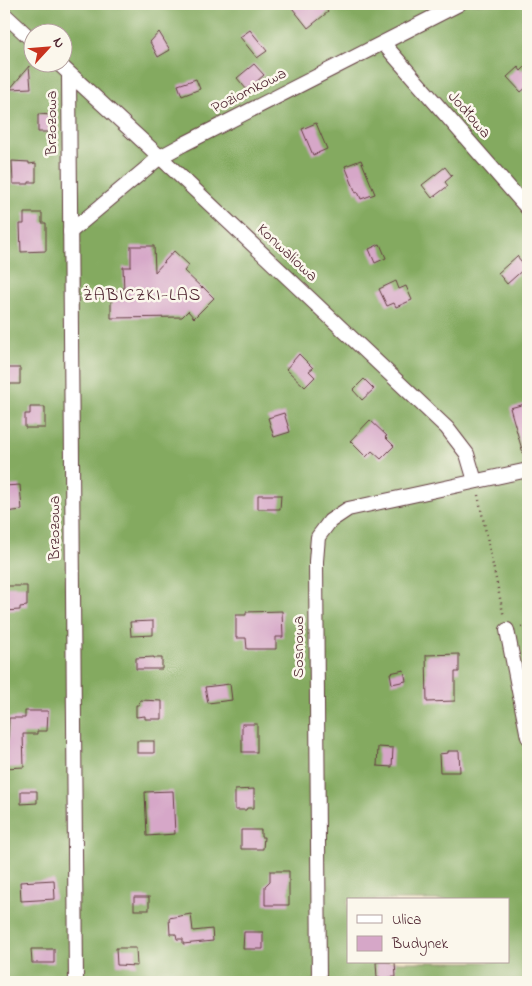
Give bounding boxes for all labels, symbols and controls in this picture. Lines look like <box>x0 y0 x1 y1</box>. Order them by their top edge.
north arrow <box>22 22 72 72</box>
text: N <box>47 34 70 52</box>
street label: Poziomkowa <box>207 62 291 120</box>
street label: Jodłowa <box>442 86 496 144</box>
street label: Brzozowa <box>40 91 64 156</box>
street label: Konwaliowa <box>251 218 323 288</box>
district label: ŻABICZKI-LAS <box>83 283 201 309</box>
street label: Brzozowa <box>43 496 67 561</box>
street label: Sosnowa <box>287 616 311 678</box>
legend <box>347 898 510 964</box>
text: Ulica <box>392 909 421 931</box>
text: Budynek <box>391 933 449 956</box>

